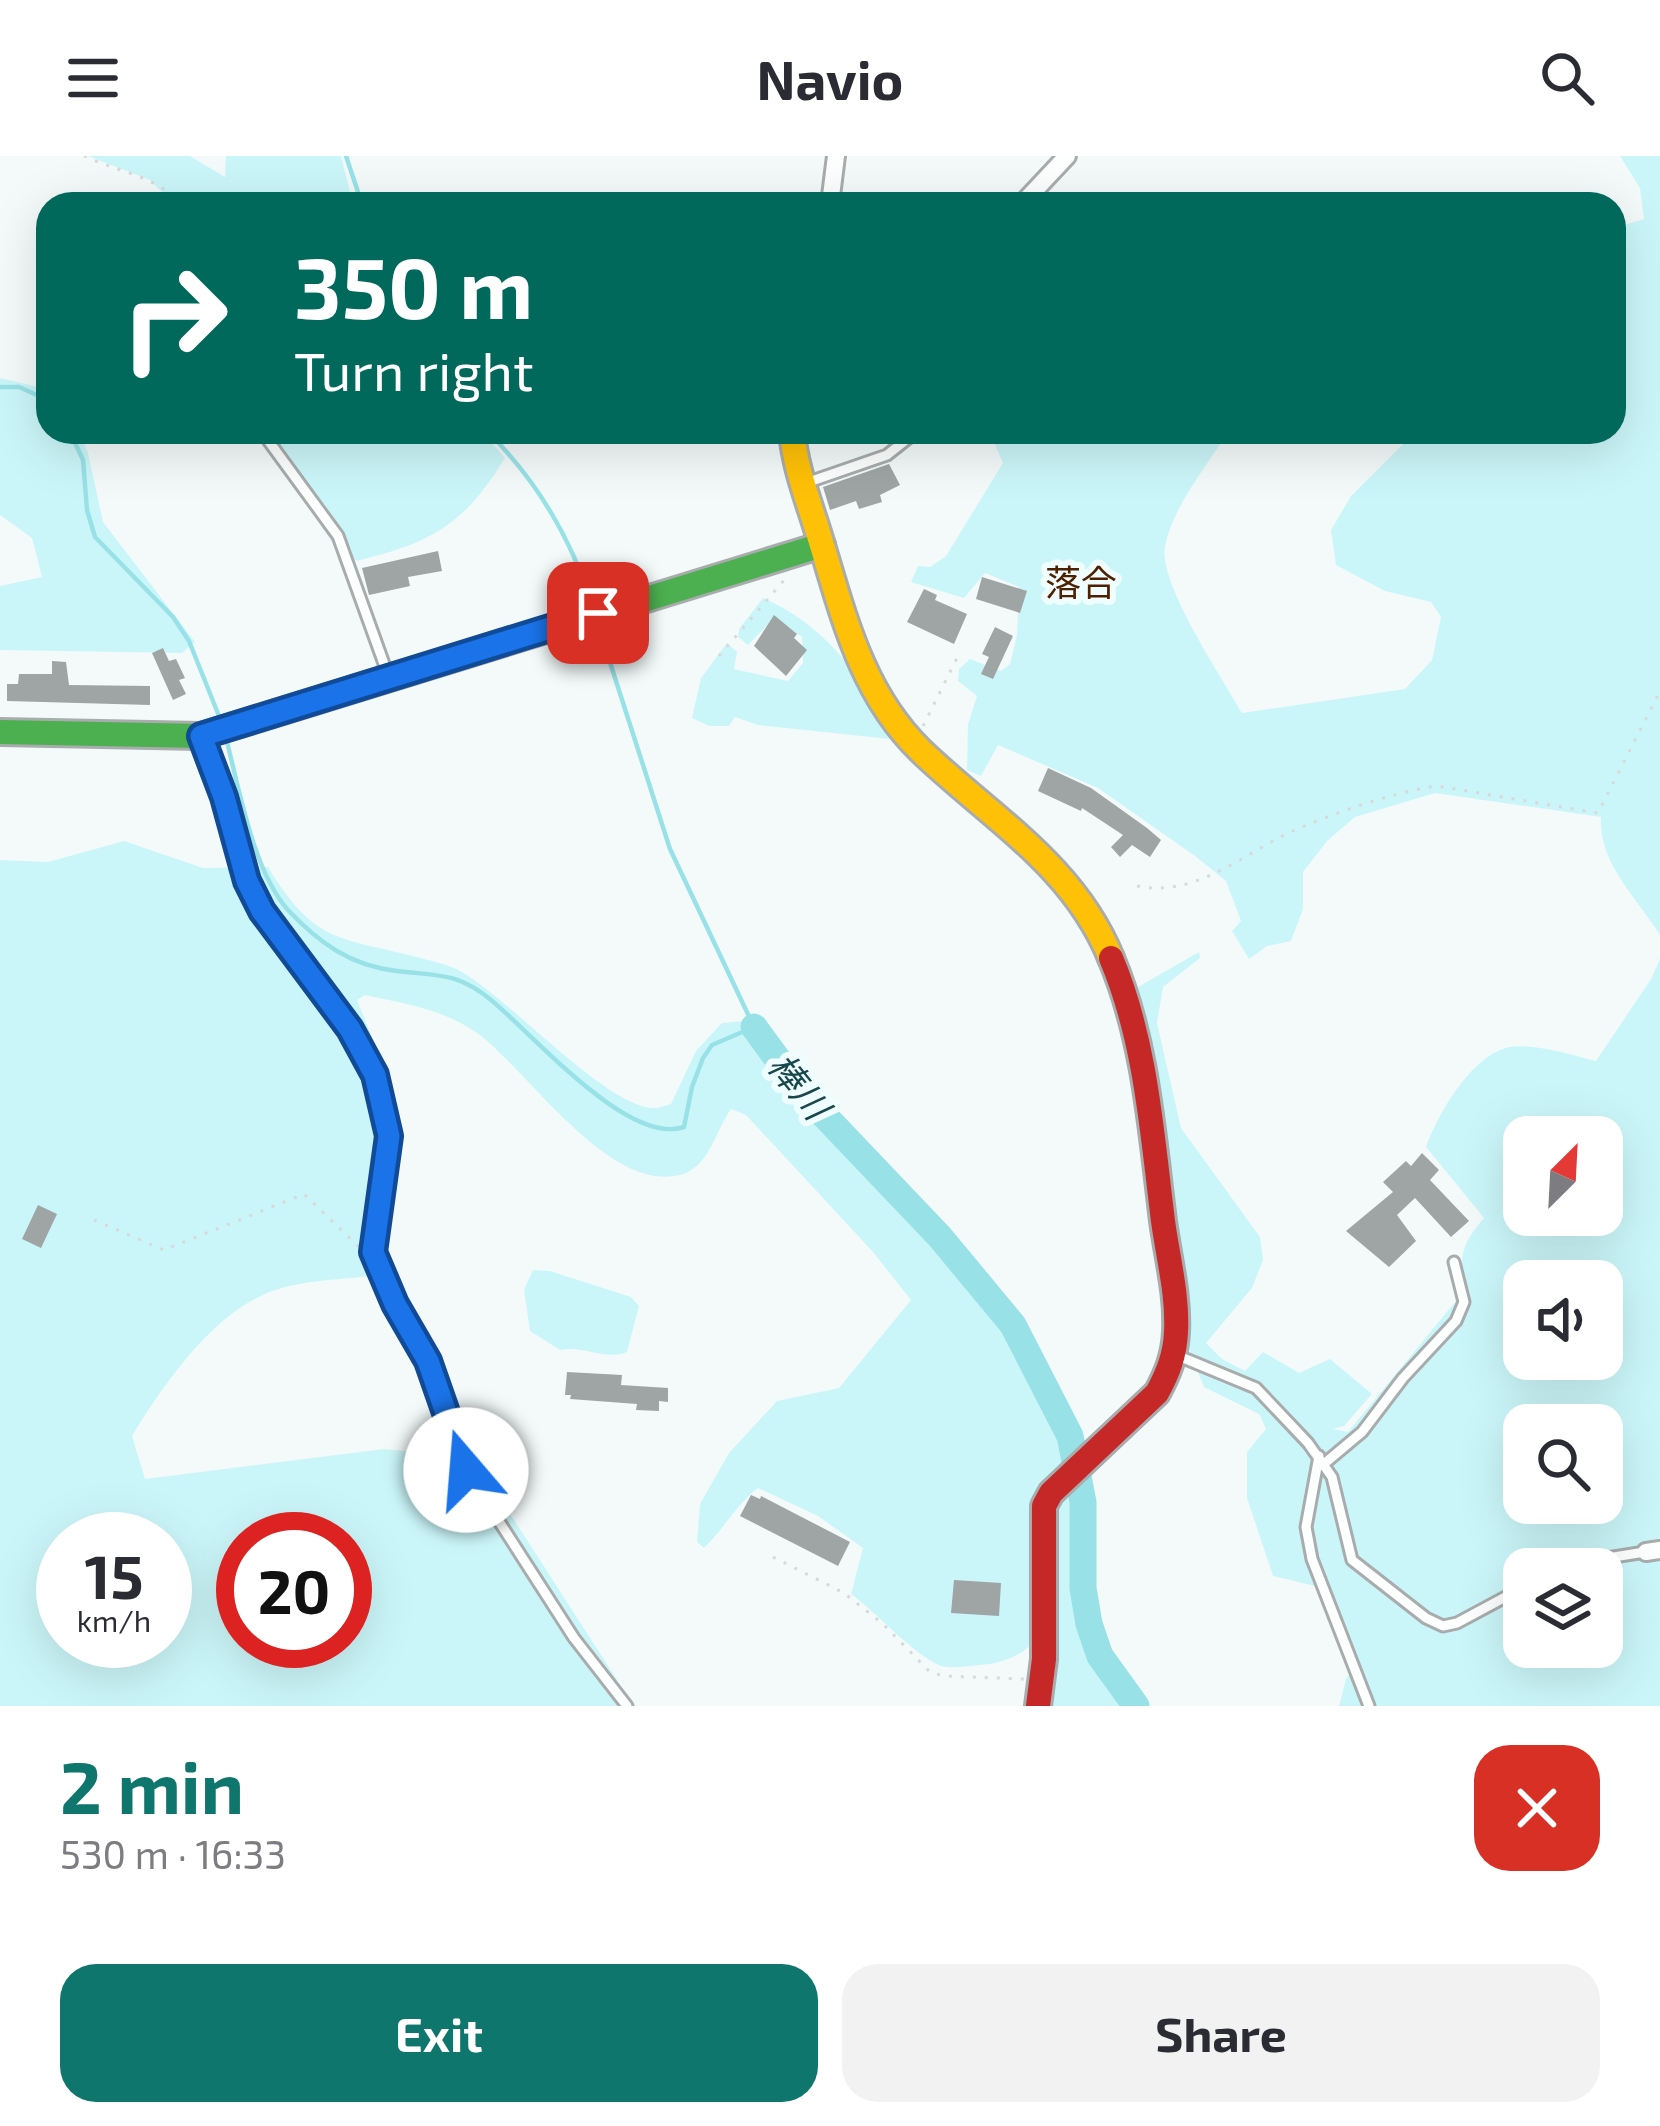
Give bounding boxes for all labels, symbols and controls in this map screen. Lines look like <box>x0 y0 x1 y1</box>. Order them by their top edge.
icon: menu <box>60 45 126 111</box>
icon: search <box>1534 45 1600 111</box>
text: Navio <box>757 46 903 111</box>
text: 350 m <box>294 235 533 336</box>
icon: right <box>96 240 252 396</box>
text: Turn right <box>294 337 534 402</box>
district label: 落合 <box>1045 560 1117 603</box>
pin <box>547 562 649 664</box>
icon: arrive <box>565 580 631 646</box>
water label: 棒川 <box>761 1043 842 1130</box>
north arrow <box>1503 1116 1623 1236</box>
map controls <box>1503 1116 1623 1668</box>
button: sound <box>1503 1260 1623 1380</box>
button: search <box>1503 1404 1623 1524</box>
position arrow <box>403 1407 529 1533</box>
speed limit sign: 20 <box>216 1512 372 1668</box>
text: 15 <box>84 1539 144 1611</box>
button: layers <box>1503 1548 1623 1668</box>
text: km/h <box>77 1602 151 1638</box>
text: 2 min <box>60 1742 244 1828</box>
button: close <box>1474 1745 1600 1871</box>
text: 530 m · 16:33 <box>60 1830 286 1877</box>
button: Exit <box>60 1964 818 2102</box>
button: Share <box>842 1964 1600 2102</box>

